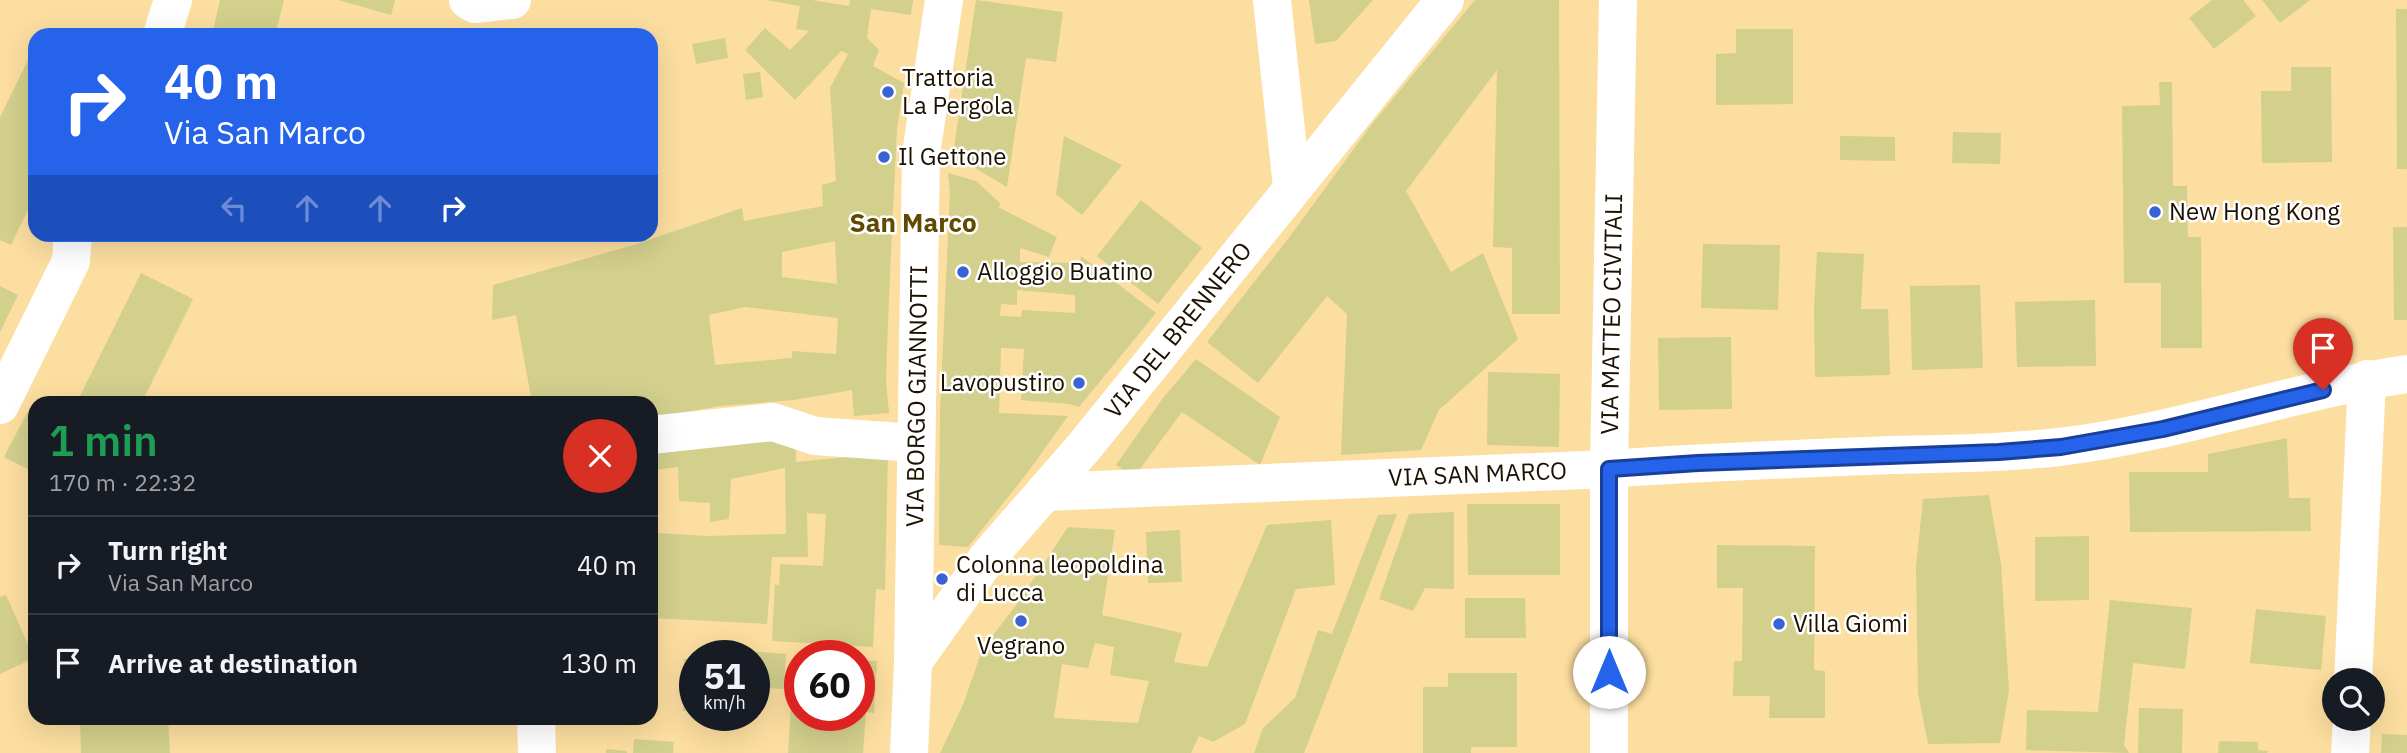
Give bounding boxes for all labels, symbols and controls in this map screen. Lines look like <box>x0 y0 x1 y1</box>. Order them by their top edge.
text: 40 m <box>164 49 278 112</box>
icon: right <box>49 56 140 147</box>
place label: Trattoria La Pergola <box>902 61 1013 121</box>
marker: Trattoria La Pergola <box>880 84 896 100</box>
text: Via San Marco <box>164 111 366 153</box>
place label: Il Gettone <box>898 140 1006 172</box>
marker: Il Gettone <box>876 149 892 165</box>
icon: left <box>215 189 253 227</box>
icon: ahead <box>288 189 326 227</box>
icon: ahead <box>361 189 399 227</box>
icon: right <box>434 189 472 227</box>
street label: VIA MATTEO CIVITALI <box>1593 193 1629 435</box>
place label: New Hong Kong <box>2169 195 2340 227</box>
marker: New Hong Kong <box>2147 204 2163 220</box>
district label: San Marco <box>849 205 977 239</box>
street label: VIA DEL BRENNERO <box>1096 235 1258 425</box>
place label: Alloggio Buatino <box>977 255 1153 287</box>
marker: Alloggio Buatino <box>955 264 971 280</box>
street label: VIA BORGO GIANNOTTI <box>898 265 934 527</box>
pin <box>2293 318 2353 390</box>
icon: arrive <box>2304 329 2342 367</box>
place label: Lavopustiro <box>940 366 1065 398</box>
marker: Lavopustiro <box>1071 375 1087 391</box>
text: 1 min <box>49 413 158 468</box>
button: close <box>563 419 637 493</box>
street label: VIA SAN MARCO <box>1388 454 1568 493</box>
text: 170 m · 22:32 <box>49 467 196 497</box>
text: Turn right <box>108 533 227 567</box>
icon: right <box>49 546 87 584</box>
text: 40 m <box>577 548 637 582</box>
place label: Colonna leopoldina di Lucca <box>956 548 1164 608</box>
text: Via San Marco <box>108 567 253 597</box>
marker: Colonna leopoldina di Lucca <box>934 571 950 587</box>
place label: Villa Giomi <box>1793 607 1908 639</box>
marker: Vegrano <box>1013 613 1029 629</box>
marker: Villa Giomi <box>1771 616 1787 632</box>
place label: Vegrano <box>977 629 1065 661</box>
position arrow <box>1572 635 1646 709</box>
speed limit sign: 60 <box>784 640 875 731</box>
icon: arrive <box>49 644 87 682</box>
text: Arrive at destination <box>108 646 358 680</box>
text: 130 m <box>561 646 637 680</box>
text: 51 <box>703 653 746 699</box>
map controls <box>2322 668 2385 731</box>
button: search <box>2322 668 2385 731</box>
text: km/h <box>703 691 746 714</box>

